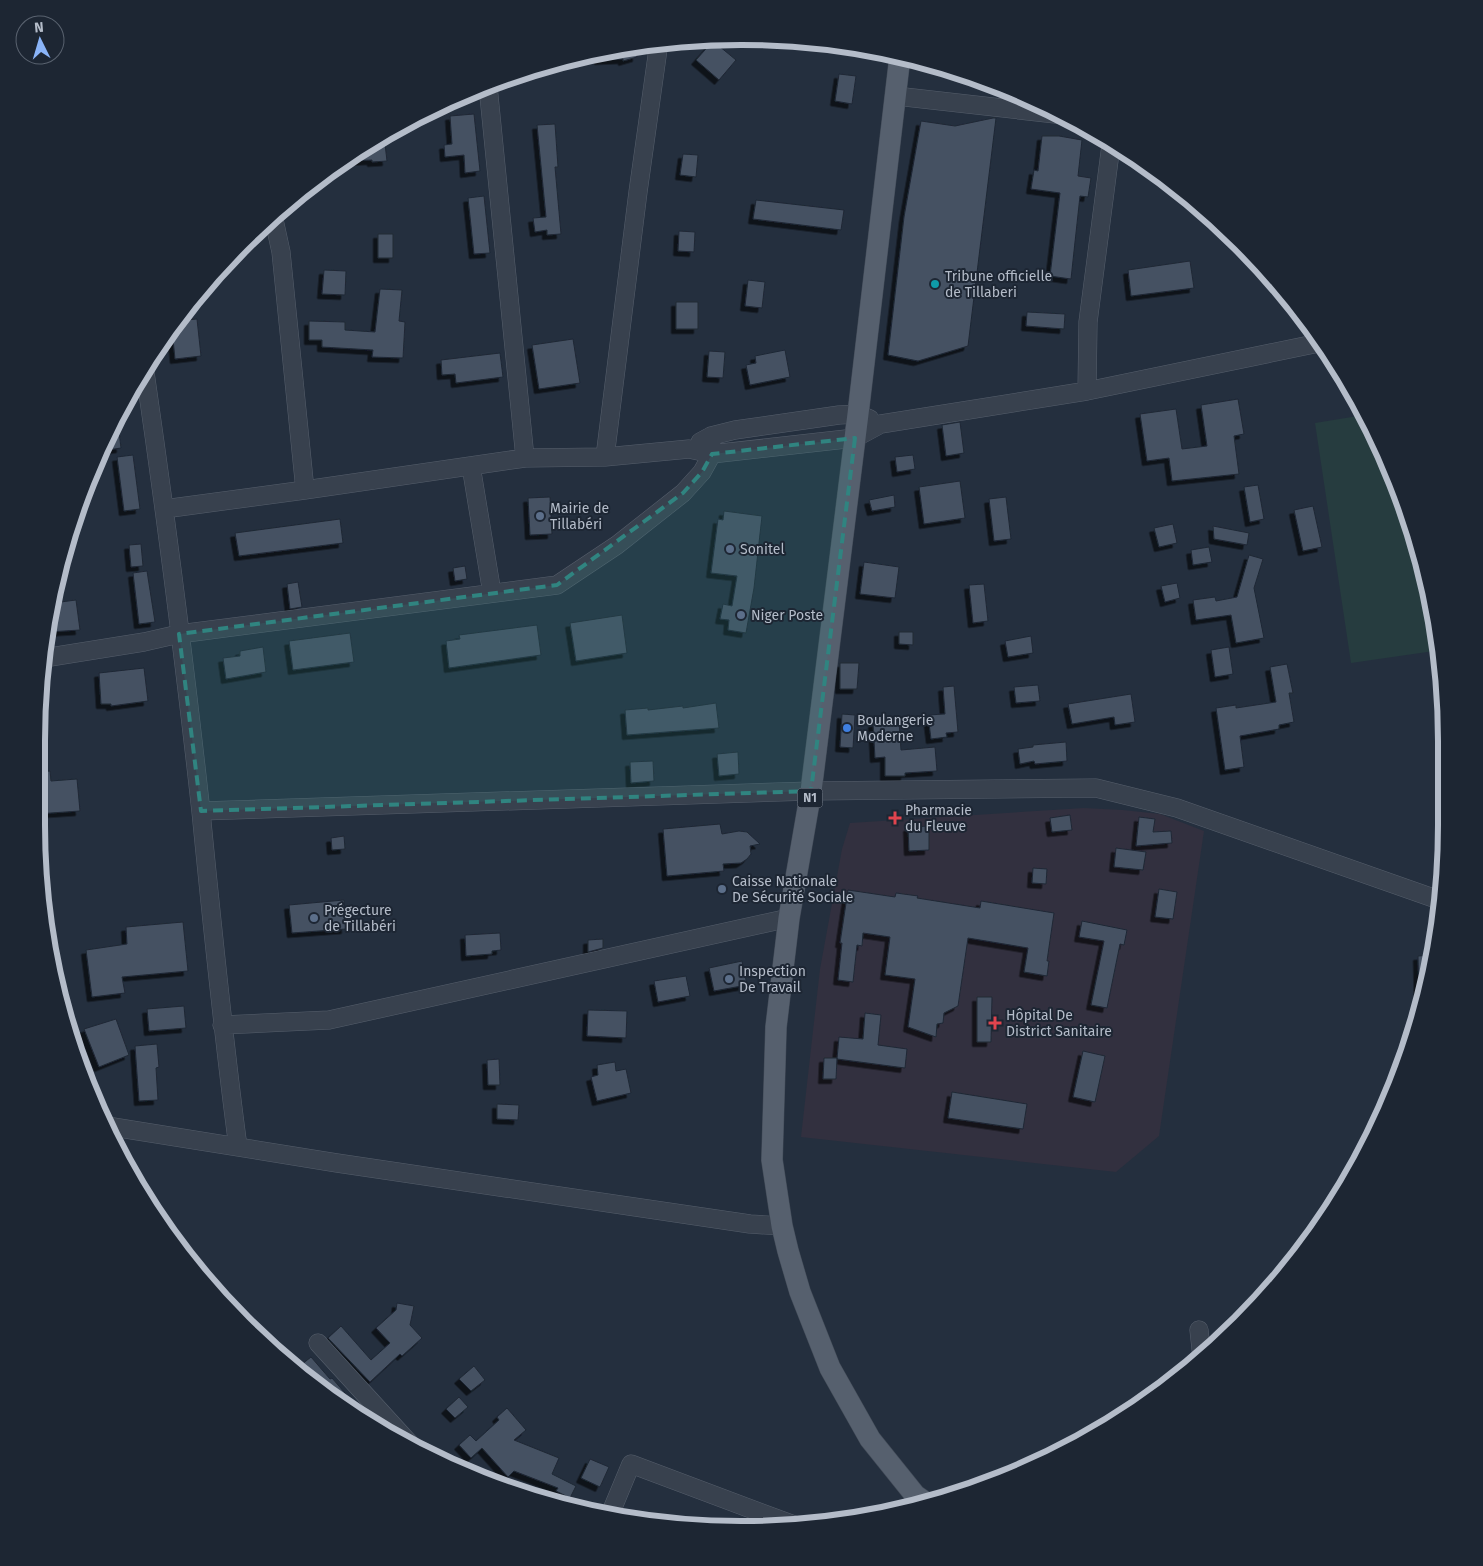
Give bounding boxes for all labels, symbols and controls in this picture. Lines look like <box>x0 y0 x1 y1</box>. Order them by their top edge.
north arrow <box>15 15 65 65</box>
text: N <box>34 19 44 36</box>
place label: Tribune officielle de Tillaberi <box>945 268 1052 301</box>
marker: Tribune officielle de Tillaberi <box>929 278 941 290</box>
place label: Mairie de Tillabéri <box>550 500 609 533</box>
marker: Mairie de Tillabéri <box>534 510 546 522</box>
place label: Sonitel <box>740 541 785 558</box>
marker: Sonitel <box>724 543 736 555</box>
place label: Niger Poste <box>751 607 823 624</box>
marker: Niger Poste <box>735 609 747 621</box>
place label: Boulangerie Moderne <box>857 712 933 745</box>
marker: Boulangerie Moderne <box>841 722 853 734</box>
road number: N1 <box>798 788 822 808</box>
place label: Pharmacie du Fleuve <box>905 802 972 835</box>
marker: Pharmacie du Fleuve <box>889 812 901 824</box>
place label: Caisse Nationale De Sécurité Sociale <box>732 873 853 906</box>
marker: Caisse Nationale De Sécurité Sociale <box>716 883 728 895</box>
place label: Prégecture de Tillabéri <box>324 902 396 935</box>
marker: Prégecture de Tillabéri <box>308 912 320 924</box>
place label: Inspection De Travail <box>739 963 806 996</box>
marker: Inspection De Travail <box>723 973 735 985</box>
place label: Hôpital De District Sanitaire <box>1006 1007 1112 1040</box>
marker: Hôpital De District Sanitaire <box>988 1016 1002 1030</box>

